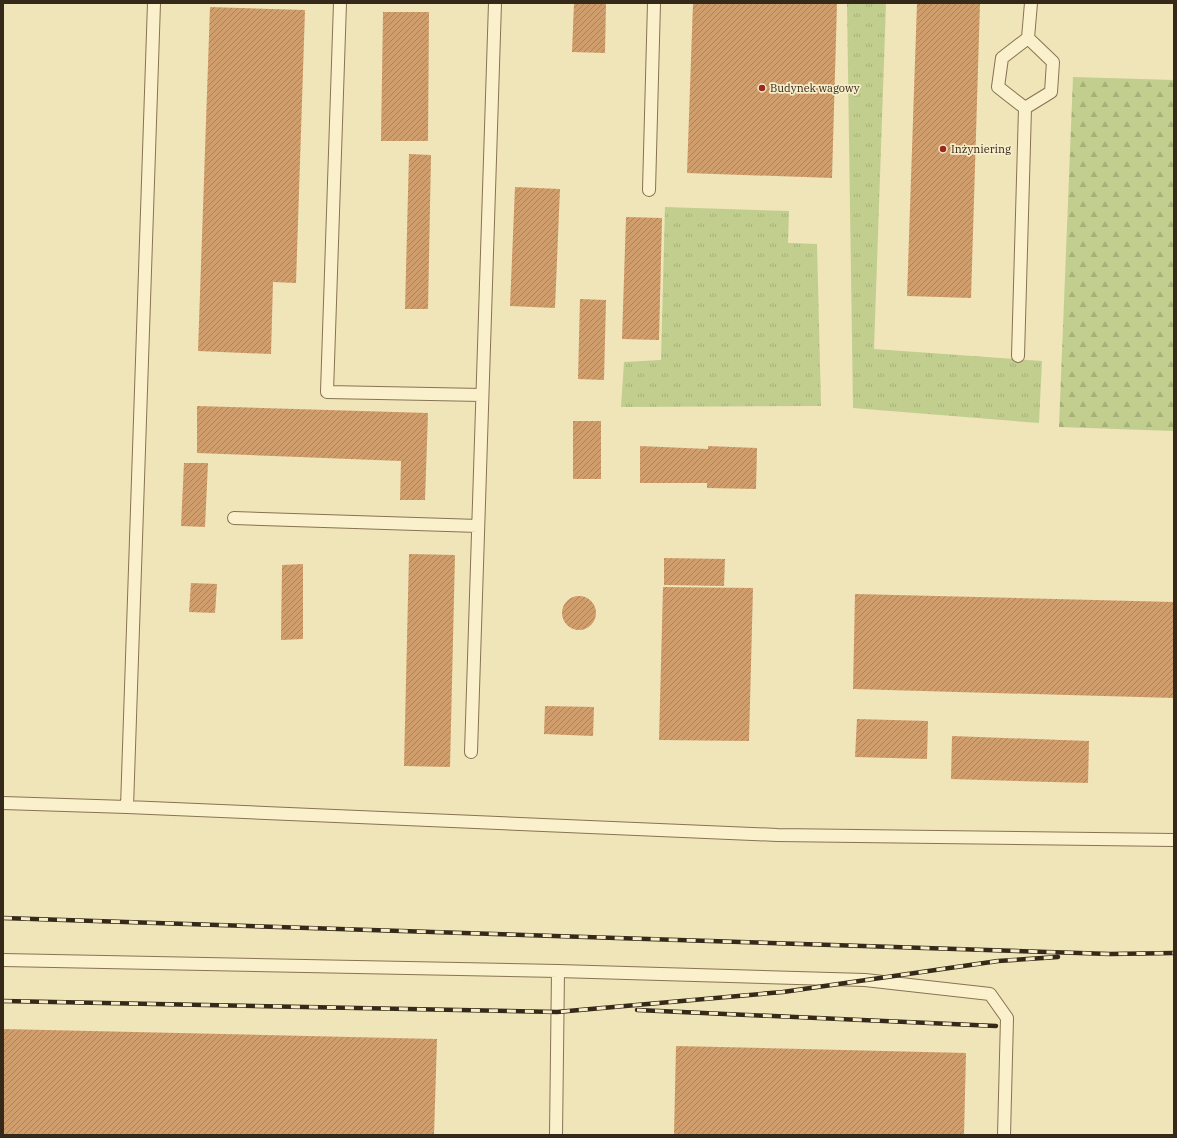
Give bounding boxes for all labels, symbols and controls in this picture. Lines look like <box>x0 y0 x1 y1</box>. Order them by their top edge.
place label: Budynek wagowy <box>770 81 860 95</box>
marker: Budynek wagowy <box>757 83 767 93</box>
place label: Inżyniering <box>951 142 1011 156</box>
marker: Inżyniering <box>938 144 948 154</box>

